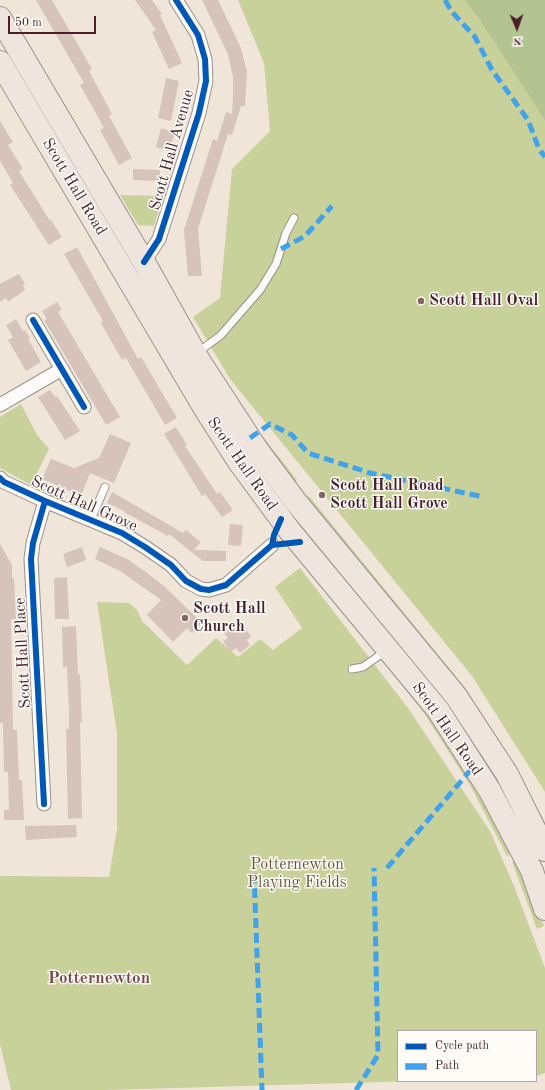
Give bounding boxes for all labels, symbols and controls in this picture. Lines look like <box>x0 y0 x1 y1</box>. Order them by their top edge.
scale bar <box>10 8 98 34</box>
north arrow <box>497 8 537 48</box>
text: 50 m <box>15 17 42 29</box>
text: N <box>513 35 522 46</box>
street label: Scott Hall Avenue <box>146 87 198 213</box>
street label: Scott Hall Road <box>37 135 111 239</box>
place label: Scott Hall Oval <box>429 291 539 311</box>
marker: Scott Hall Oval <box>416 296 426 306</box>
street label: Scott Hall Road <box>203 414 281 514</box>
street label: Scott Hall Grove <box>28 472 140 536</box>
place label: Scott Hall Road Scott Hall Grove <box>330 476 448 514</box>
marker: Scott Hall Road Scott Hall Grove <box>317 490 327 500</box>
street label: Scott Hall Place <box>10 597 36 709</box>
place label: Scott Hall Church <box>193 599 266 637</box>
marker: Scott Hall Church <box>180 613 190 623</box>
street label: Scott Hall Road <box>408 679 486 779</box>
park label: Potternewton Playing Fields <box>247 855 347 893</box>
district label: Potternewton <box>48 969 150 989</box>
legend <box>397 1030 537 1082</box>
text: Cycle path <box>435 1040 489 1052</box>
text: Path <box>435 1060 459 1072</box>

